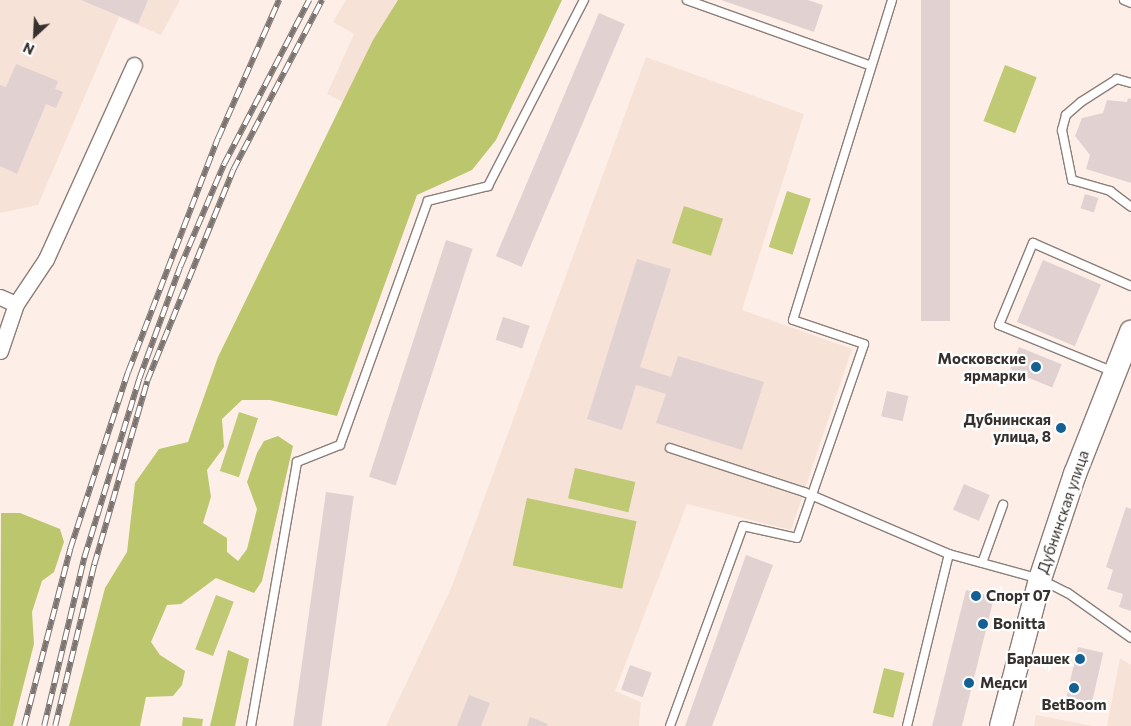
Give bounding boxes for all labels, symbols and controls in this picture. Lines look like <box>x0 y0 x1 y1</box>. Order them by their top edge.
north arrow <box>10 10 60 60</box>
text: N <box>20 39 37 59</box>
place label: Московские ярмарки <box>938 349 1026 384</box>
marker: Московские ярмарки <box>1030 361 1042 373</box>
place label: Дубнинская улица, 8 <box>964 410 1051 445</box>
marker: Дубнинская улица, 8 <box>1055 422 1067 434</box>
street label: Дубнинская улица <box>1033 448 1093 576</box>
place label: Спорт 07 <box>986 587 1051 605</box>
marker: Спорт 07 <box>970 590 982 602</box>
place label: Bonitta <box>993 615 1045 633</box>
marker: Bonitta <box>977 618 989 630</box>
place label: Барашек <box>1007 650 1070 668</box>
marker: Барашек <box>1074 653 1086 665</box>
place label: Медси <box>980 674 1028 692</box>
marker: Медси <box>962 676 976 690</box>
marker: BetBoom <box>1068 682 1080 694</box>
place label: BetBoom <box>1041 696 1107 714</box>

